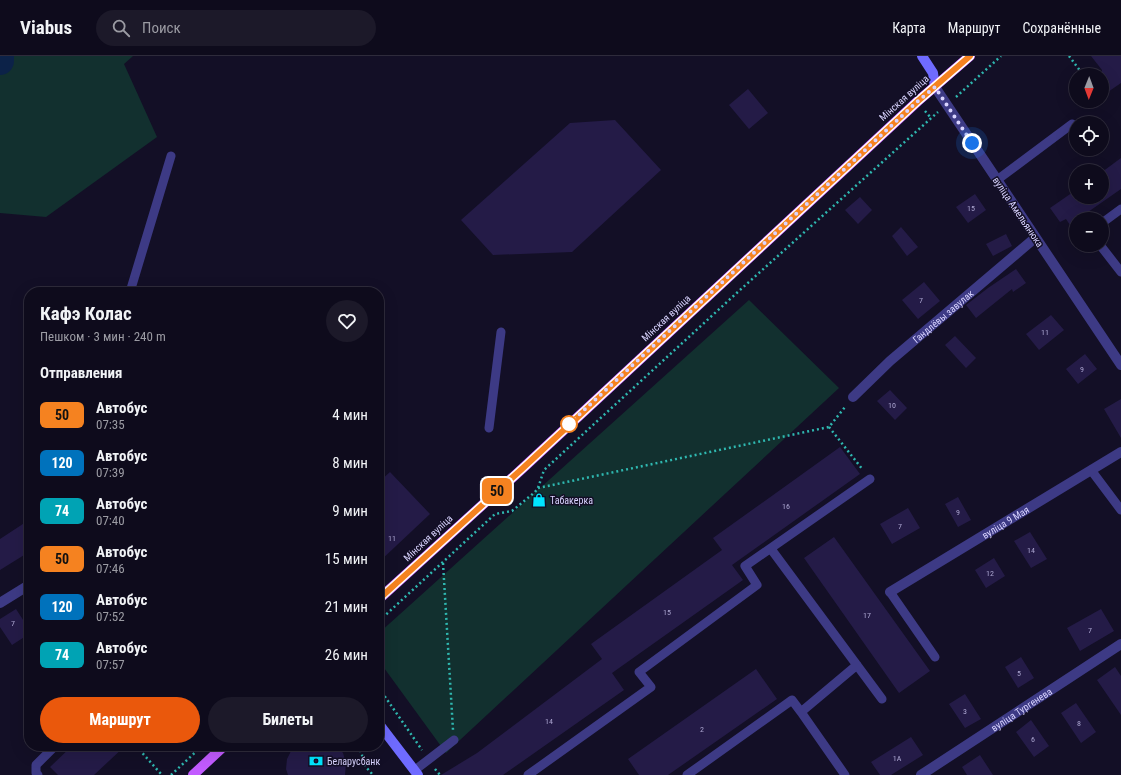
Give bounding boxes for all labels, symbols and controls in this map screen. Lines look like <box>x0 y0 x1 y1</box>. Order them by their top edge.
search box <box>96 10 376 46</box>
text: Viabus <box>20 16 72 39</box>
icon: search <box>110 17 132 39</box>
text: Поиск <box>142 19 181 37</box>
text: Карта <box>892 20 926 36</box>
text: Маршрут <box>948 20 1000 36</box>
text: Сохранённые <box>1022 20 1101 36</box>
north arrow <box>1069 68 1109 108</box>
map controls <box>1069 68 1109 252</box>
street label: Мінская вуліца <box>877 73 931 123</box>
button: locate <box>1069 116 1109 156</box>
your location <box>962 133 982 153</box>
button: + <box>1069 164 1109 204</box>
street label: вуліца Амельянюка <box>991 175 1046 249</box>
house number: 15 <box>967 204 975 213</box>
button: − <box>1069 212 1109 252</box>
street label: Гандлёвы завулак <box>910 287 976 345</box>
street label: Мінская вуліца <box>639 292 693 343</box>
house number: 7 <box>919 296 923 305</box>
button: heart <box>326 300 368 342</box>
text: Кафэ Колас <box>40 302 132 325</box>
house number: 11 <box>1041 328 1049 337</box>
text: Пешком · 3 мин · 240 m <box>40 329 166 344</box>
text: Отправления <box>40 364 122 382</box>
house number: 9 <box>1080 365 1084 374</box>
text: Автобус <box>96 399 147 417</box>
house number: 10 <box>888 401 896 410</box>
text: 4 мин <box>332 406 368 424</box>
text: 50 <box>55 407 69 423</box>
unlabelled marker <box>560 415 578 433</box>
text: 07:35 <box>96 417 125 432</box>
text: Автобус <box>96 447 147 465</box>
text: 8 мин <box>332 454 368 472</box>
text: 120 <box>51 455 73 471</box>
text: 07:39 <box>96 465 125 480</box>
line badge: 50 <box>479 478 515 504</box>
text: 50 <box>490 483 504 499</box>
shop icon: Табакерка <box>531 492 547 508</box>
text: Автобус <box>96 495 147 513</box>
place label: Табакерка <box>550 495 593 506</box>
text: 9 мин <box>332 502 368 520</box>
house number: 16 <box>782 502 790 511</box>
text: 74 <box>55 503 69 519</box>
street label: вуліца 9 Мая <box>980 503 1031 541</box>
house number: 9 <box>956 508 960 517</box>
street label: Мінская вуліца <box>401 512 455 563</box>
text: 07:40 <box>96 513 125 528</box>
house number: 7 <box>898 522 902 531</box>
house number: 11 <box>388 534 396 543</box>
text: Автобус <box>96 543 147 561</box>
house number: 14 <box>1027 546 1035 555</box>
text: 15 мин <box>325 550 368 568</box>
text: 50 <box>55 551 69 567</box>
text: 07:46 <box>96 561 125 576</box>
house number: 12 <box>986 569 994 578</box>
text: Автобус <box>96 591 147 609</box>
text: 21 мин <box>325 598 368 616</box>
text: 120 <box>51 599 73 615</box>
house number: 15 <box>663 608 671 617</box>
text: 07:52 <box>96 609 125 624</box>
house number: 17 <box>863 611 871 620</box>
house number: 7 <box>11 619 15 628</box>
house number: 7 <box>1088 626 1092 635</box>
text: Автобус <box>96 639 147 657</box>
text: 26 мин <box>325 646 368 664</box>
text: 74 <box>55 647 69 663</box>
text: 07:57 <box>96 657 125 672</box>
house number: 5 <box>1017 669 1021 678</box>
street label: вуліца Тургенева <box>989 685 1054 733</box>
button: Маршрут <box>40 697 200 743</box>
button: Билеты <box>208 697 368 743</box>
house number: 3 <box>963 707 967 716</box>
house number: 14 <box>545 717 553 726</box>
house number: 8 <box>1077 719 1081 728</box>
house number: 2 <box>700 725 704 734</box>
house number: 6 <box>1031 735 1035 744</box>
bank icon: Беларусбанк <box>308 753 324 769</box>
house number: 1А <box>893 754 902 763</box>
place label: Беларусбанк <box>327 756 380 767</box>

